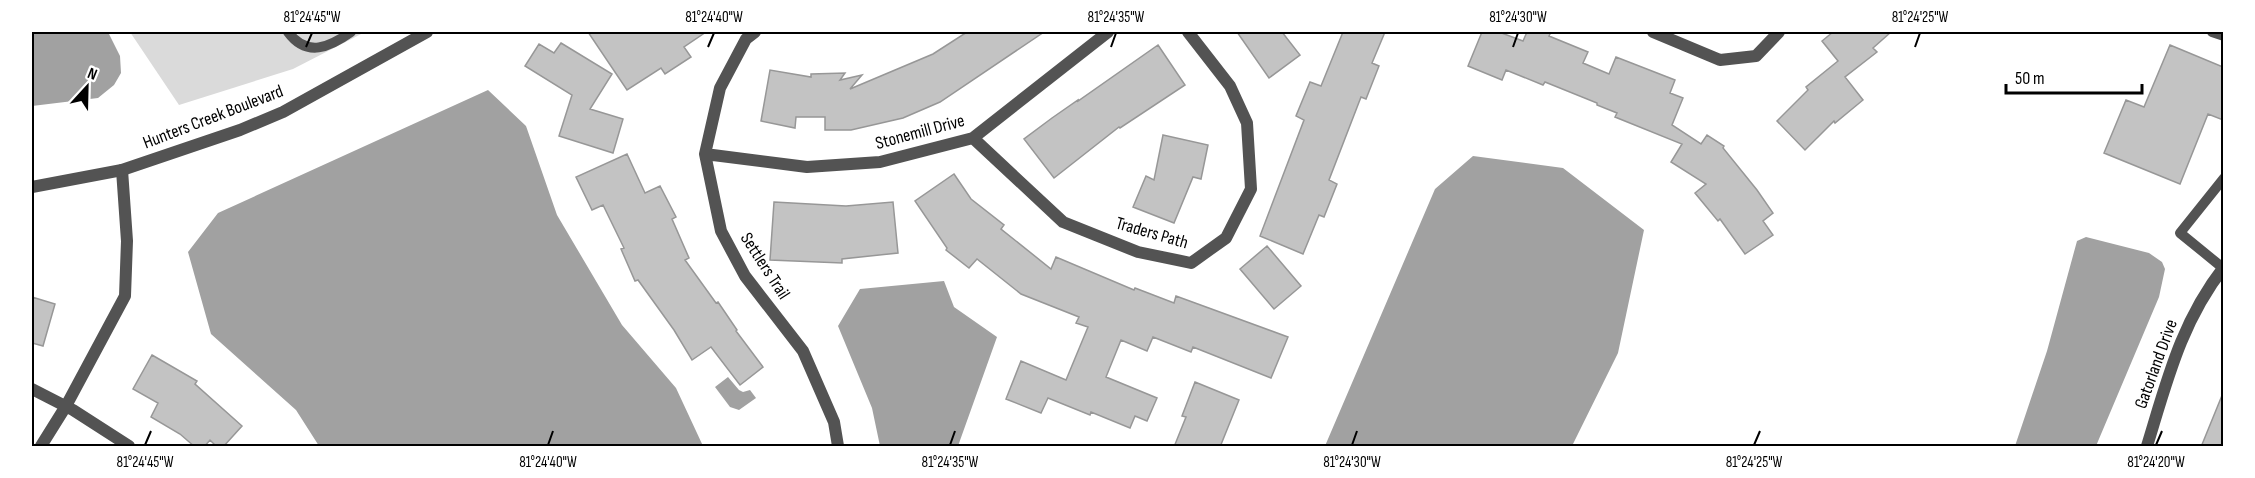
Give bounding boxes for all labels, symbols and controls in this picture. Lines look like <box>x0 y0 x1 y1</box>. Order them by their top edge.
text: 81°24'45"W <box>284 8 341 27</box>
text: 81°24'40"W <box>685 8 743 27</box>
text: 81°24'35"W <box>1088 8 1145 27</box>
text: 81°24'30"W <box>1489 8 1547 27</box>
text: 81°24'25"W <box>1892 8 1949 27</box>
north arrow <box>57 57 117 117</box>
scale bar <box>2006 57 2142 95</box>
text: N <box>85 64 100 85</box>
text: 50 m <box>2015 68 2045 89</box>
street label: Hunters Creek Boulevard <box>140 81 286 153</box>
street label: Stonemill Drive <box>873 110 967 154</box>
street label: Traders Path <box>1113 213 1191 253</box>
street label: Settlers Trail <box>736 229 794 303</box>
street label: Gatorland Drive <box>2130 316 2182 412</box>
text: 81°24'45"W <box>117 453 174 472</box>
text: 81°24'40"W <box>519 453 577 472</box>
text: 81°24'35"W <box>922 453 979 472</box>
text: 81°24'30"W <box>1323 453 1381 472</box>
text: 81°24'25"W <box>1726 453 1783 472</box>
text: 81°24'20"W <box>2127 453 2185 472</box>

